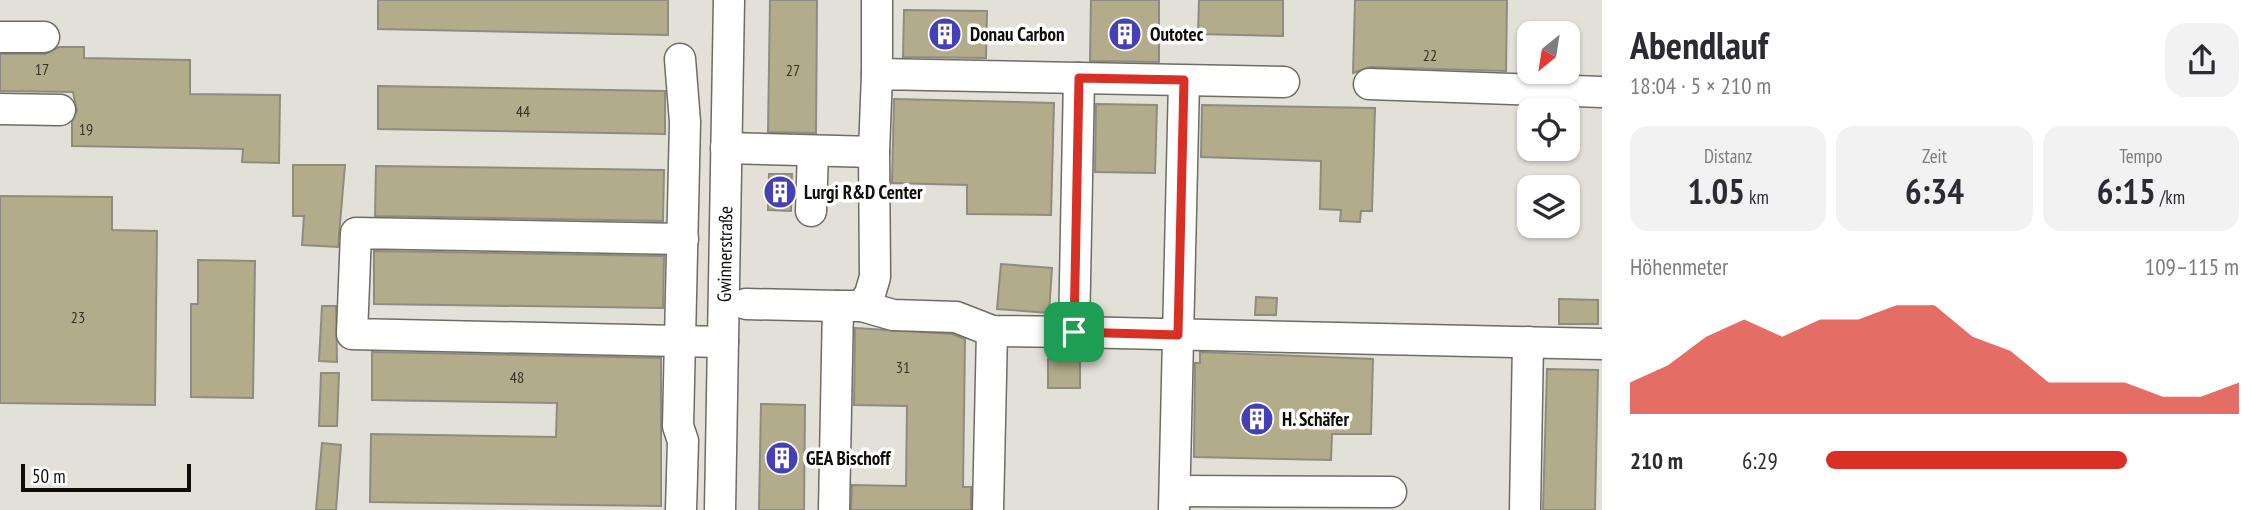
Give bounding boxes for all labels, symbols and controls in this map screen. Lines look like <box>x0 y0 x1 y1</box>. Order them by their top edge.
building icon: Donau Carbon <box>926 15 964 53</box>
building icon: Outotec <box>1106 15 1144 53</box>
text: Abendlauf <box>1630 20 1768 69</box>
north arrow <box>1517 21 1580 84</box>
map controls <box>1517 21 1580 238</box>
place label: Donau Carbon <box>970 22 1065 46</box>
place label: Outotec <box>1150 22 1204 46</box>
button: share <box>2165 23 2239 97</box>
house number: 22 <box>1423 45 1437 65</box>
house number: 17 <box>35 59 49 79</box>
house number: 27 <box>786 60 800 80</box>
text: 18:04 · 5 × 210 m <box>1630 71 1771 100</box>
button: locate <box>1517 98 1580 161</box>
house number: 44 <box>516 101 530 121</box>
house number: 19 <box>79 119 93 139</box>
text: Distanz <box>1704 144 1752 168</box>
text: Zeit <box>1922 144 1947 168</box>
text: Tempo <box>2119 144 2162 168</box>
text: 1.05 <box>1687 168 1745 214</box>
text: 6:34 <box>1905 168 1964 214</box>
text: 6:15 <box>2097 168 2156 214</box>
building icon: Lurgi R&D Center <box>761 173 799 211</box>
button: layers <box>1517 175 1580 238</box>
place label: Lurgi R&D Center <box>804 180 923 204</box>
text: km <box>1745 185 1769 209</box>
text: /km <box>2156 185 2185 209</box>
street label: Gwinnerstraße <box>712 206 737 302</box>
text: Höhenmeter <box>1630 252 1728 281</box>
text: 109–115 m <box>2145 252 2239 281</box>
pin <box>1044 302 1104 362</box>
house number: 23 <box>71 307 85 327</box>
icon: arrive <box>1055 313 1093 351</box>
house number: 31 <box>896 357 910 377</box>
house number: 48 <box>510 367 524 387</box>
building icon: H. Schäfer <box>1238 400 1276 438</box>
place label: H. Schäfer <box>1282 407 1349 431</box>
building icon: GEA Bischoff <box>763 439 801 477</box>
place label: GEA Bischoff <box>806 446 891 470</box>
text: 210 m <box>1630 446 1683 475</box>
text: 6:29 <box>1742 446 1778 475</box>
scale bar <box>21 461 191 493</box>
text: 50 m <box>32 464 66 488</box>

